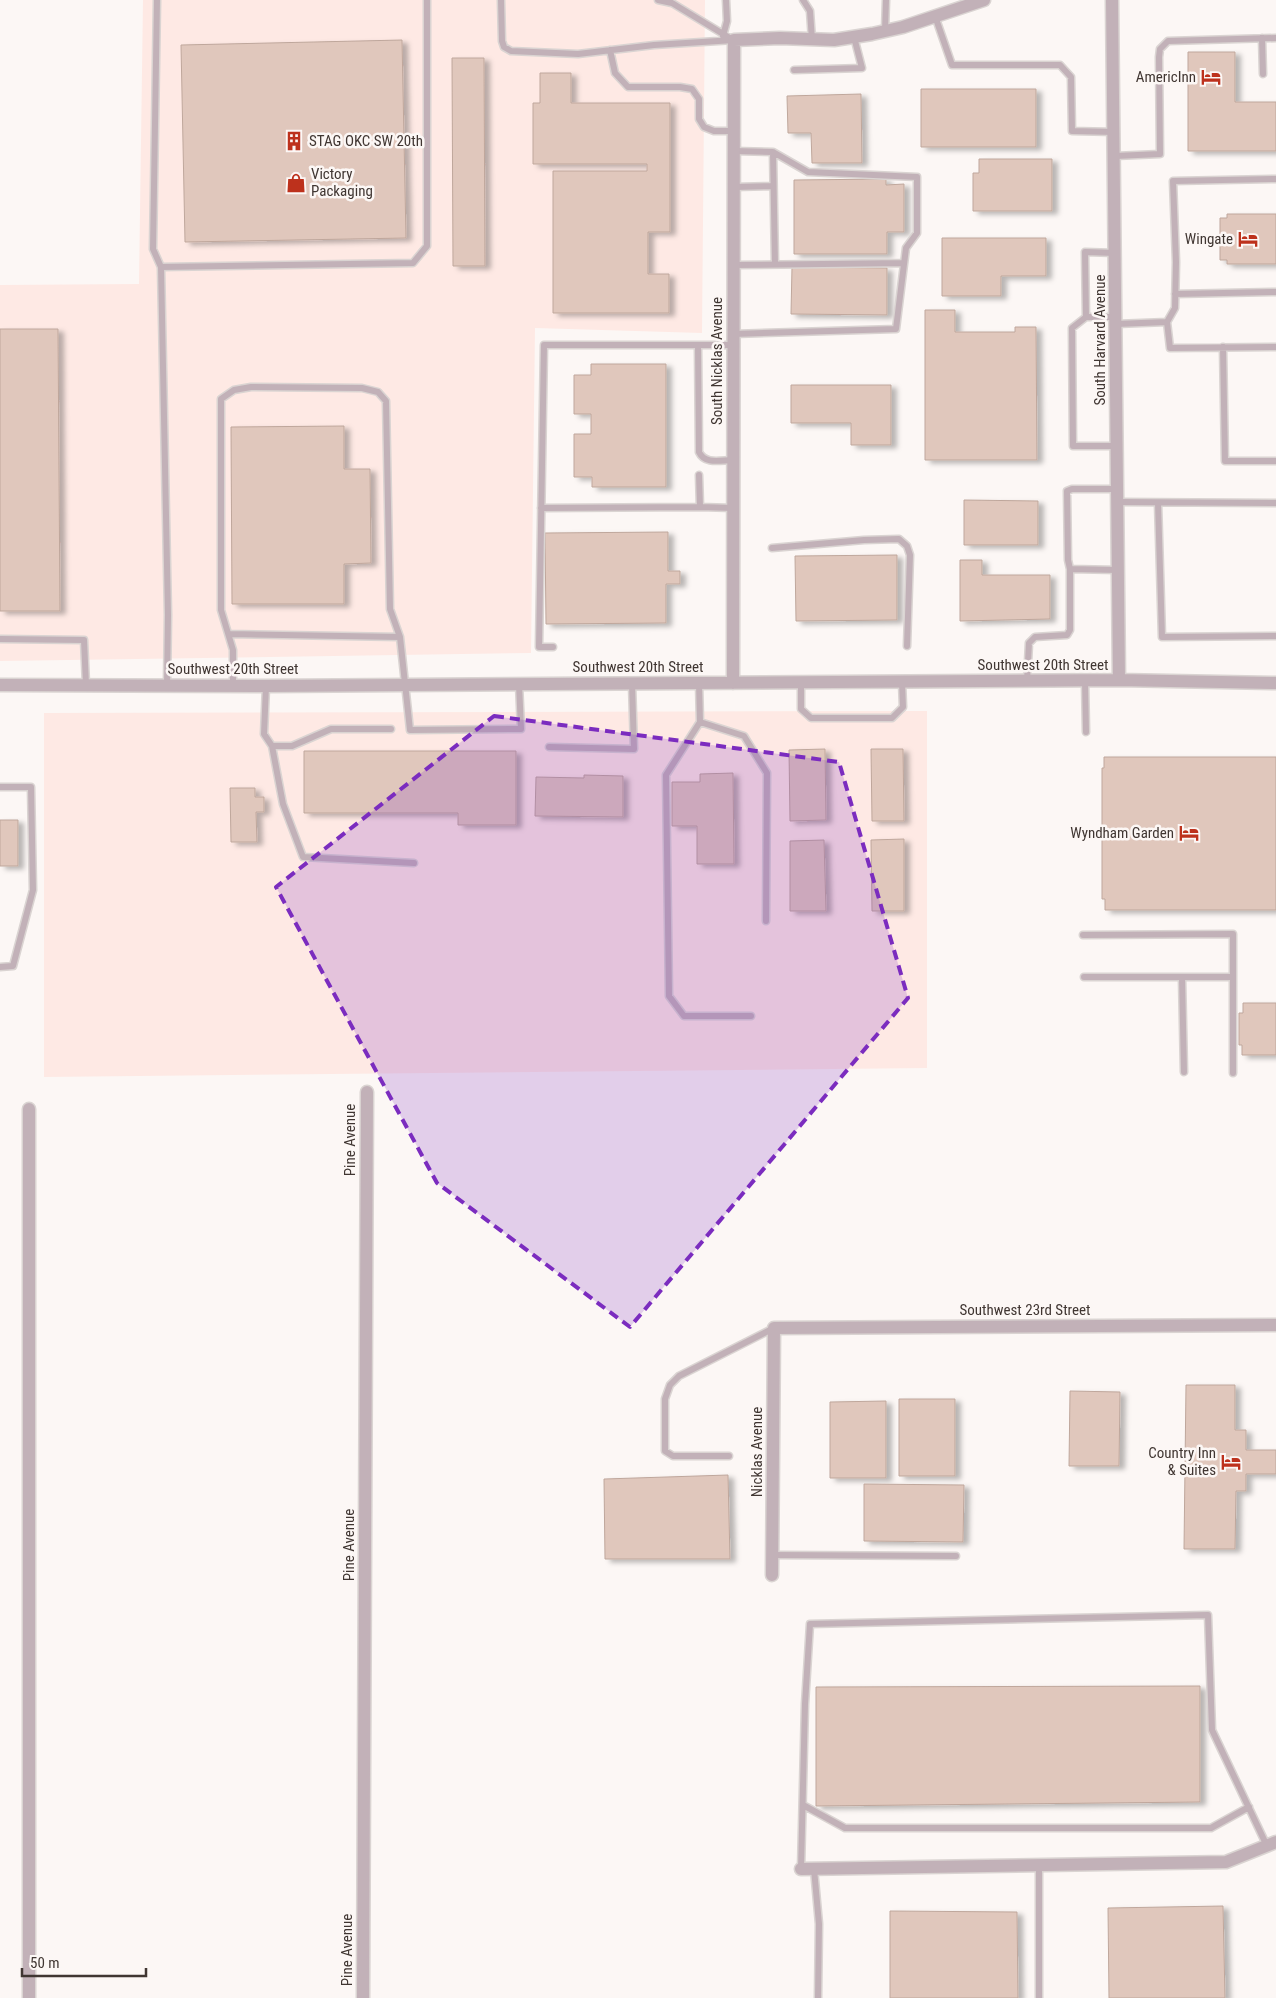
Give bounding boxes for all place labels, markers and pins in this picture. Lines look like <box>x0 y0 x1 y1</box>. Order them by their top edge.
hotel icon: AmericInn <box>1200 66 1222 88</box>
place label: AmericInn <box>1136 68 1196 86</box>
building icon: STAG OKC SW 20th <box>283 130 305 152</box>
place label: STAG OKC SW 20th <box>309 132 423 150</box>
place label: Victory Packaging <box>311 165 373 200</box>
shop icon: Victory Packaging <box>285 172 307 194</box>
hotel icon: Wingate <box>1237 228 1259 250</box>
place label: Wingate <box>1185 230 1233 248</box>
hotel icon: Wyndham Garden <box>1178 822 1200 844</box>
place label: Wyndham Garden <box>1070 824 1174 842</box>
place label: Country Inn & Suites <box>1148 1444 1216 1479</box>
hotel icon: Country Inn & Suites <box>1220 1451 1242 1473</box>

